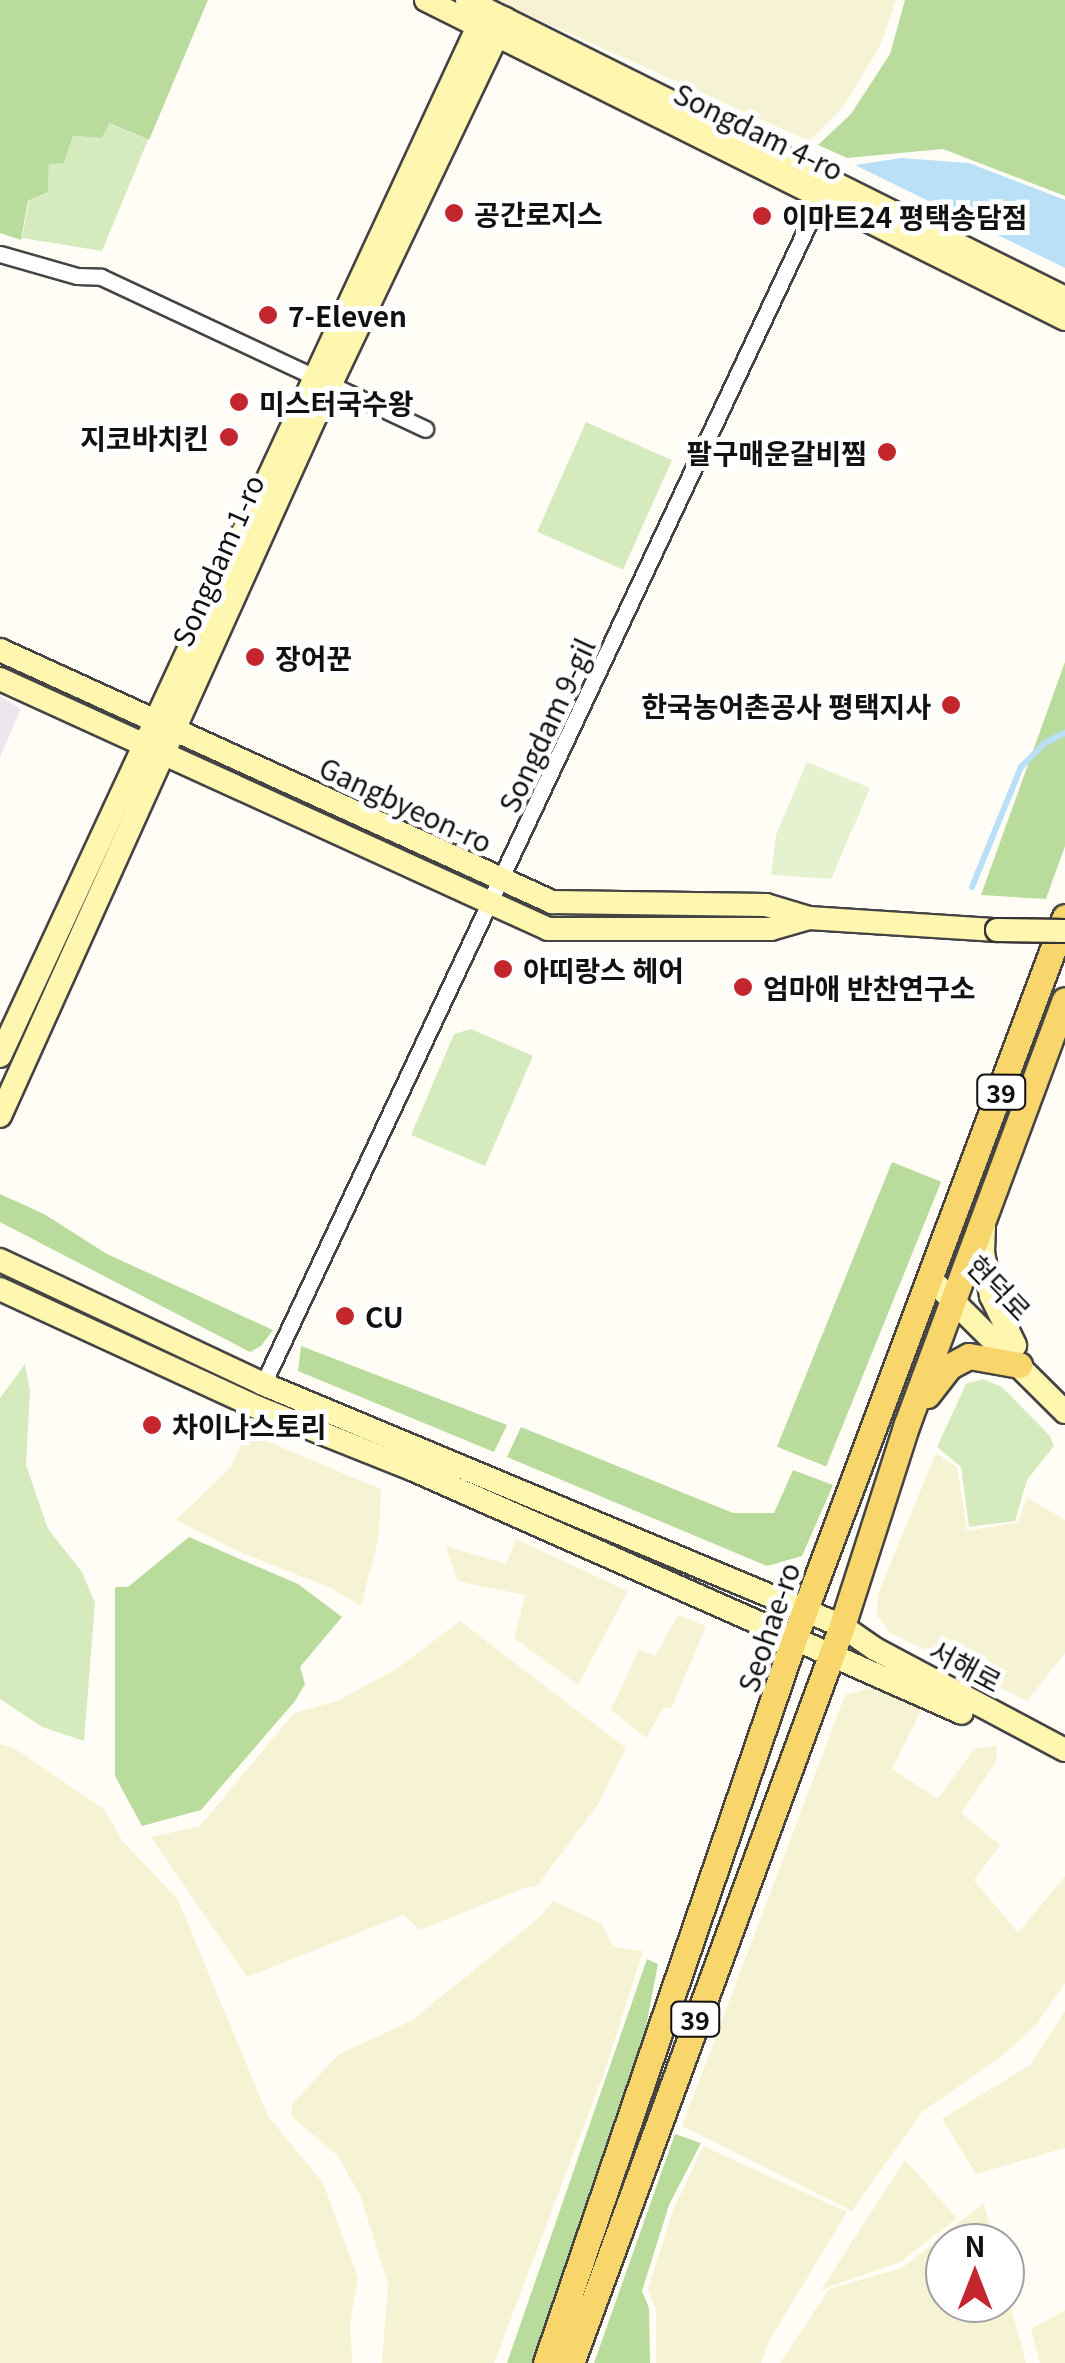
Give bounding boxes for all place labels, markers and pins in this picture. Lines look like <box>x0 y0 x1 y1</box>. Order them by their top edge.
place label: 공간로지스 <box>474 196 603 230</box>
place label: 이마트24 평택송담점 <box>782 199 1027 233</box>
marker: 공간로지스 <box>443 202 465 224</box>
marker: 이마트24 평택송담점 <box>751 205 773 227</box>
place label: 7-Eleven <box>288 298 407 332</box>
marker: 7-Eleven <box>257 304 279 326</box>
place label: 미스터국수왕 <box>259 385 414 419</box>
marker: 미스터국수왕 <box>228 391 250 413</box>
place label: 지코바치킨 <box>80 420 209 454</box>
marker: 지코바치킨 <box>218 426 240 448</box>
place label: 팔구매운갈비찜 <box>687 435 867 469</box>
marker: 팔구매운갈비찜 <box>876 441 898 463</box>
place label: 장어꾼 <box>275 640 352 674</box>
marker: 장어꾼 <box>244 646 266 668</box>
place label: 한국농어촌공사 평택지사 <box>641 688 931 722</box>
marker: 한국농어촌공사 평택지사 <box>940 694 962 716</box>
place label: 아띠랑스 헤어 <box>523 952 684 986</box>
marker: 아띠랑스 헤어 <box>492 958 514 980</box>
place label: 엄마애 반찬연구소 <box>763 970 975 1004</box>
marker: 엄마애 반찬연구소 <box>732 976 754 998</box>
place label: CU <box>365 1299 404 1333</box>
marker: CU <box>334 1305 356 1327</box>
place label: 차이나스토리 <box>172 1408 327 1442</box>
marker: 차이나스토리 <box>141 1414 163 1436</box>

